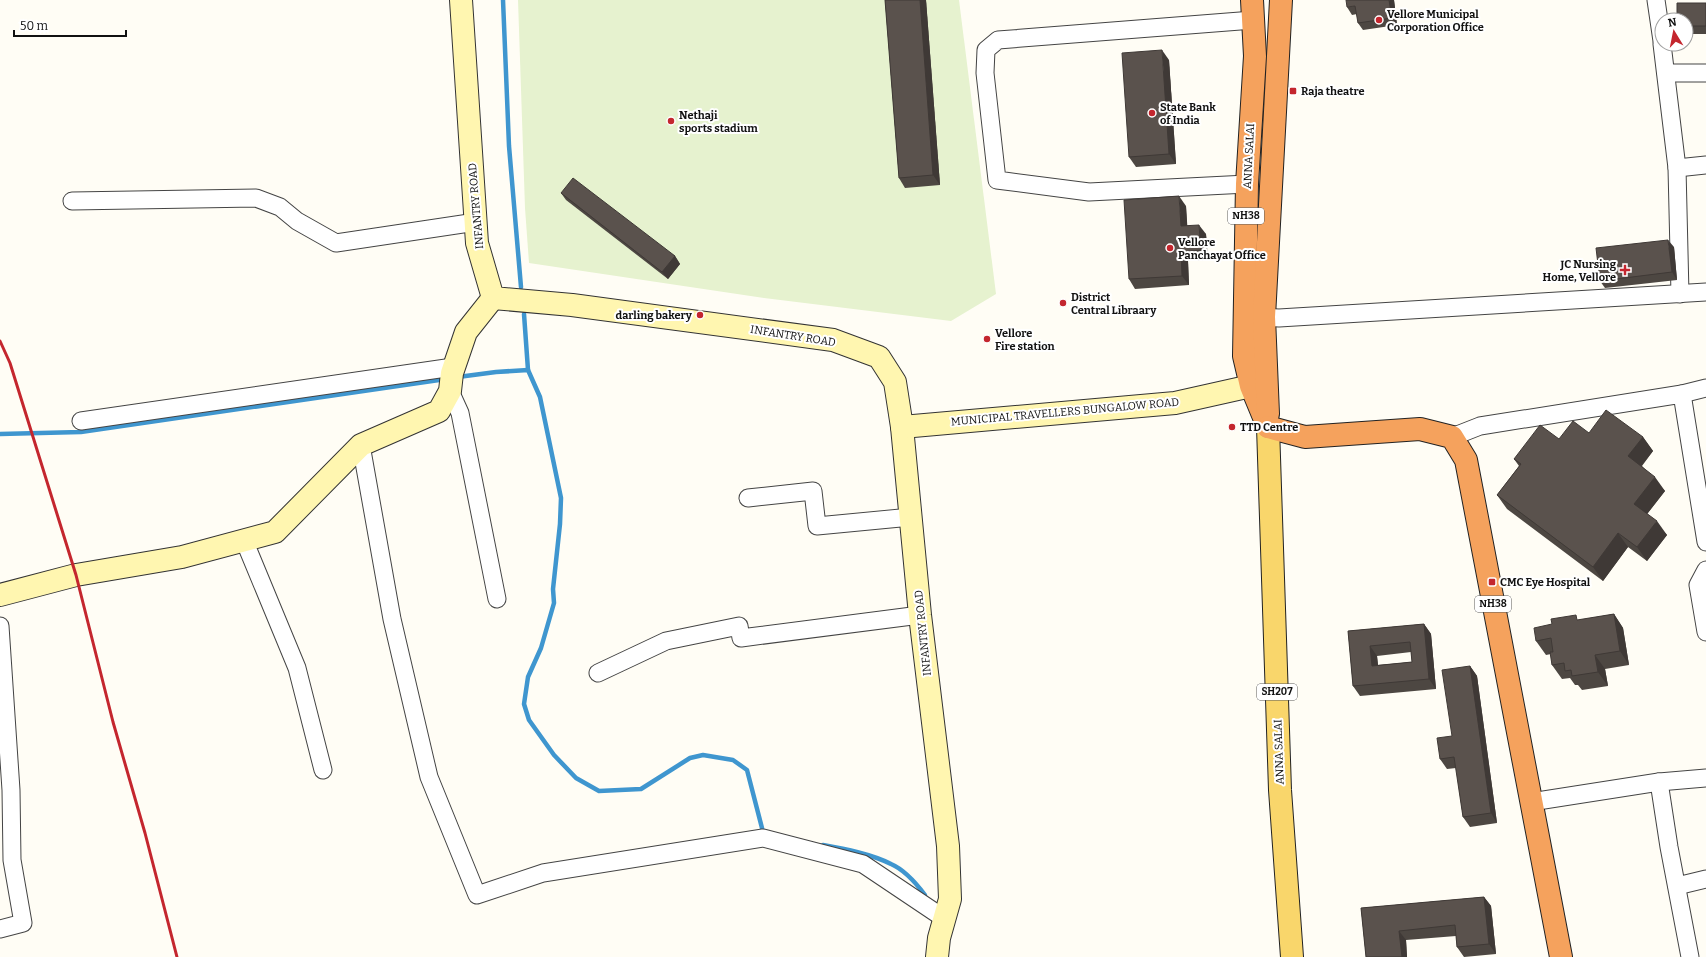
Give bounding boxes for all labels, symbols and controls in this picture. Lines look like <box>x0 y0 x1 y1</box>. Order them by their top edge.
place label: Vellore Municipal Corporation Office <box>1387 8 1484 34</box>
scale bar <box>14 12 126 38</box>
north arrow <box>1654 12 1694 52</box>
marker: Vellore Municipal Corporation Office <box>1374 15 1384 25</box>
text: N <box>1667 15 1678 30</box>
text: 50 m <box>20 19 49 33</box>
place label: Raja theatre <box>1301 85 1365 98</box>
marker: Raja theatre <box>1288 86 1298 96</box>
place label: State Bank of India <box>1160 101 1216 127</box>
marker: State Bank of India <box>1147 108 1157 118</box>
place label: Nethaji sports stadium <box>679 109 758 135</box>
marker: Nethaji sports stadium <box>666 116 676 126</box>
street label: ANNA SALAI <box>1241 123 1257 189</box>
street label: INFANTRY ROAD <box>466 162 486 250</box>
road number: NH38 <box>1228 208 1264 224</box>
place label: Vellore Panchayat Office <box>1178 236 1266 262</box>
marker: Vellore Panchayat Office <box>1165 243 1175 253</box>
place label: JC Nursing Home, Vellore <box>1543 258 1617 284</box>
marker: JC Nursing Home, Vellore <box>1619 264 1631 276</box>
place label: District Central Libraary <box>1071 291 1157 317</box>
marker: District Central Libraary <box>1058 298 1068 308</box>
place label: darling bakery <box>616 309 693 322</box>
marker: darling bakery <box>695 310 705 320</box>
street label: INFANTRY ROAD <box>749 323 837 349</box>
place label: Vellore Fire station <box>995 327 1055 353</box>
marker: Vellore Fire station <box>982 334 992 344</box>
street label: MUNICIPAL TRAVELLERS BUNGALOW ROAD <box>950 396 1180 428</box>
place label: TTD Centre <box>1240 421 1298 434</box>
marker: TTD Centre <box>1227 422 1237 432</box>
place label: CMC Eye Hospital <box>1500 576 1591 589</box>
marker: CMC Eye Hospital <box>1487 577 1497 587</box>
street label: INFANTRY ROAD <box>912 589 934 677</box>
road number: NH38 <box>1475 596 1511 612</box>
road number: SH207 <box>1257 684 1297 700</box>
street label: ANNA SALAI <box>1271 719 1287 785</box>

